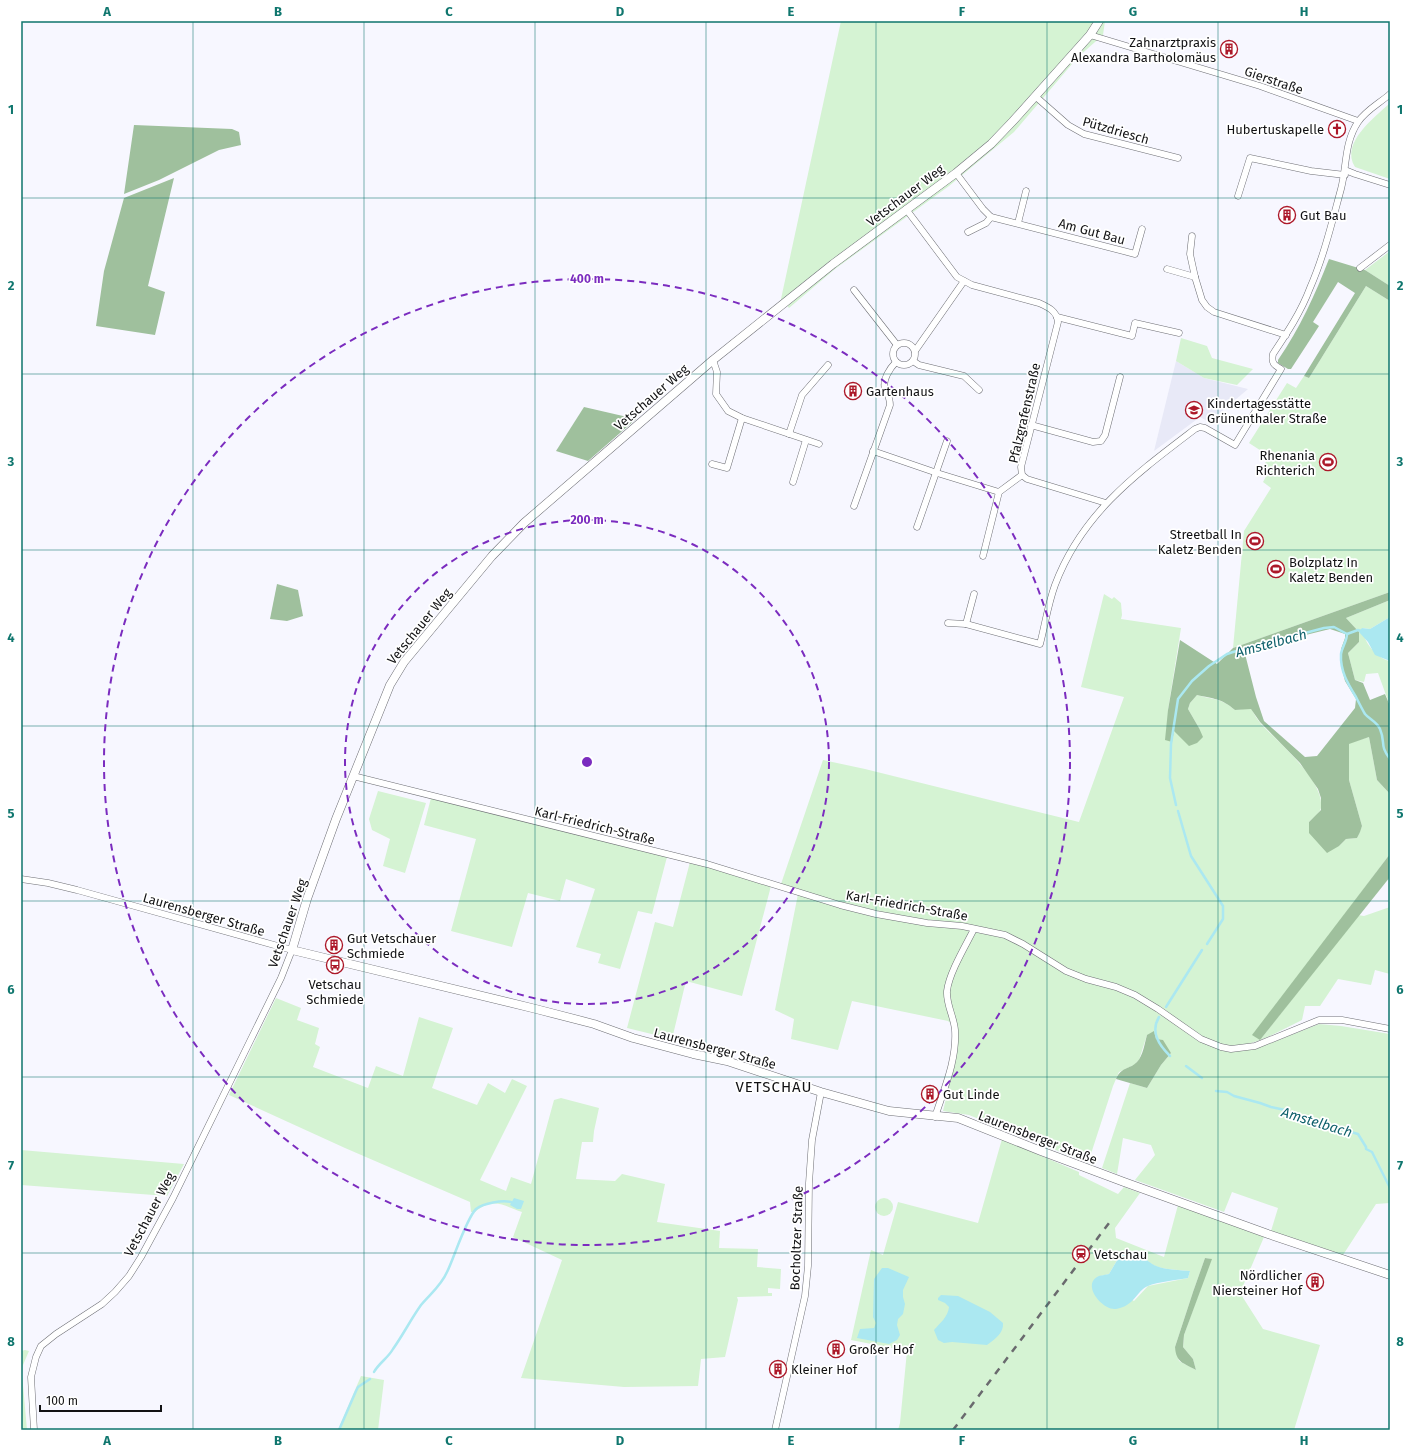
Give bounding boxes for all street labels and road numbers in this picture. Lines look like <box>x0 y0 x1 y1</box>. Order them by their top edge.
street label: Gierstraße <box>1243 63 1305 97</box>
street label: Pützdriesch <box>1081 114 1151 147</box>
street label: Vetschauer Weg <box>864 161 947 229</box>
street label: Am Gut Bau <box>1057 215 1127 248</box>
street label: Vetschauer Weg <box>611 361 692 434</box>
street label: Pfalzgrafenstraße <box>1006 361 1043 465</box>
street label: Vetschauer Weg <box>384 585 455 667</box>
street label: Karl-Friedrich-Straße <box>533 803 657 848</box>
street label: Vetschauer Weg <box>265 876 310 970</box>
street label: Karl-Friedrich-Straße <box>845 887 969 924</box>
street label: Laurensberger Straße <box>141 890 267 939</box>
street label: Laurensberger Straße <box>652 1025 778 1072</box>
street label: Laurensberger Straße <box>976 1108 1099 1167</box>
street label: Vetschauer Weg <box>121 1169 178 1259</box>
street label: Bocholtzer Straße <box>787 1185 806 1291</box>

